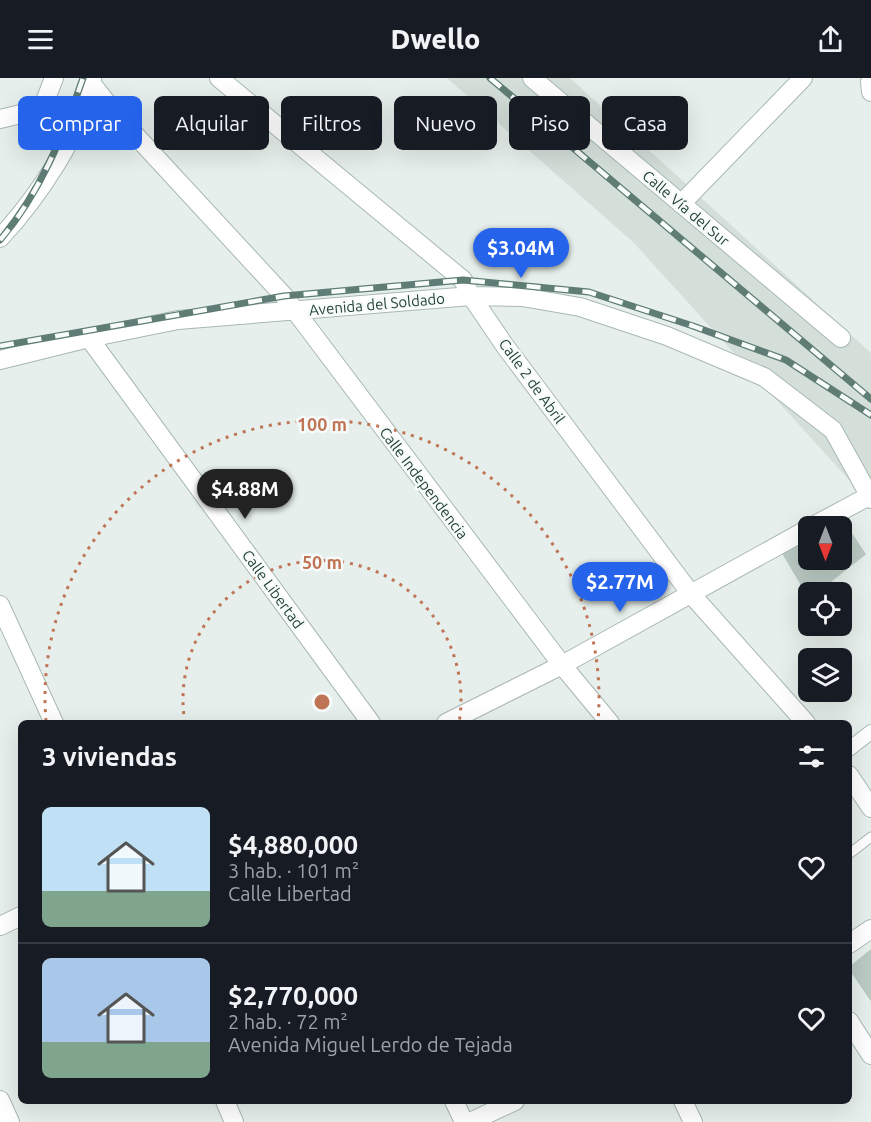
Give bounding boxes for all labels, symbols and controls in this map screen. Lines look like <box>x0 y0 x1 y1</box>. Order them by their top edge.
icon: menu <box>24 23 57 56</box>
icon: share <box>814 23 847 56</box>
text: Dwello <box>391 24 480 54</box>
chip: Comprar <box>18 96 142 150</box>
chip: Alquilar <box>154 96 269 150</box>
chip: Filtros <box>281 96 382 150</box>
chip: Nuevo <box>394 96 497 150</box>
chip: Piso <box>509 96 590 150</box>
chip: Casa <box>602 96 688 150</box>
street label: Calle Vía del Sur <box>639 167 733 249</box>
pin: $3.04M <box>472 228 570 279</box>
text: $3.04M <box>487 236 555 259</box>
street label: Avenida del Soldado <box>308 290 446 318</box>
street label: Calle 2 de Abril <box>496 335 569 427</box>
text: 100 m <box>297 414 347 434</box>
street label: Calle Independencia <box>376 424 472 542</box>
pin: $4.88M <box>196 469 294 520</box>
text: $4.88M <box>211 477 279 500</box>
north arrow <box>798 516 852 570</box>
map controls <box>798 516 852 702</box>
street label: Calle Libertad <box>239 546 307 632</box>
text: 50 m <box>302 552 342 572</box>
pin: $2.77M <box>571 562 669 613</box>
text: $2.77M <box>586 570 654 593</box>
button: locate <box>798 582 852 636</box>
button: layers <box>798 648 852 702</box>
centre of rings <box>312 692 332 712</box>
icon: filters <box>795 740 828 773</box>
text: 3 viviendas <box>42 742 177 771</box>
text: $4,880,000 <box>228 830 358 859</box>
icon: home <box>90 831 162 903</box>
icon: heart <box>795 851 828 884</box>
text: 3 hab. · 101 m² <box>228 859 359 882</box>
text: Calle Libertad <box>228 882 352 905</box>
text: $2,770,000 <box>228 981 358 1010</box>
icon: home <box>90 982 162 1054</box>
icon: heart <box>795 1002 828 1035</box>
text: 2 hab. · 72 m² <box>228 1010 348 1033</box>
text: Avenida Miguel Lerdo de Tejada <box>228 1033 513 1056</box>

